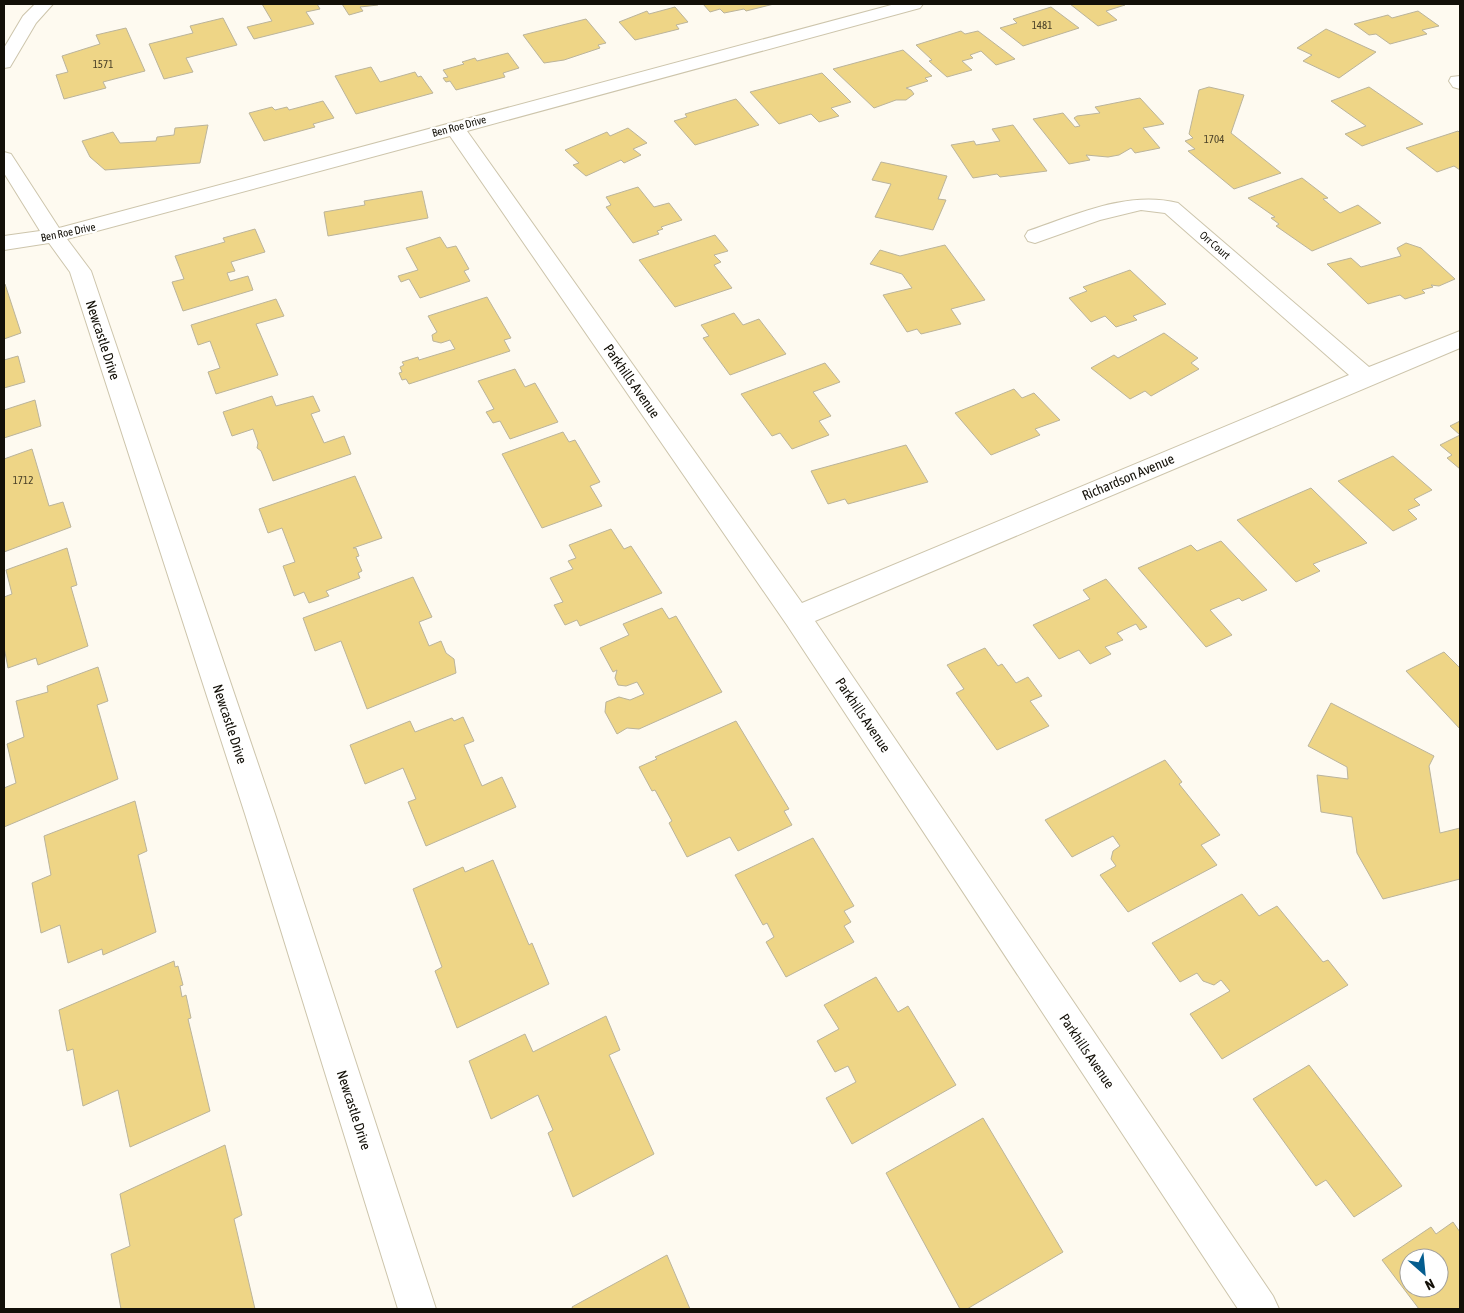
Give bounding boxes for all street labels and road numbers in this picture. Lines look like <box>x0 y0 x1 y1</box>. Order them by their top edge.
street label: Ben Roe Drive <box>431 113 487 139</box>
street label: Ben Roe Drive <box>40 220 96 244</box>
street label: Orr Court <box>1197 229 1233 261</box>
street label: Newcastle Drive <box>83 298 123 382</box>
street label: Parkhills Avenue <box>601 341 663 421</box>
street label: Richardson Avenue <box>1080 450 1176 504</box>
street label: Parkhills Avenue <box>832 675 894 755</box>
street label: Newcastle Drive <box>210 682 250 766</box>
street label: Parkhills Avenue <box>1056 1011 1118 1091</box>
street label: Newcastle Drive <box>334 1068 374 1152</box>

